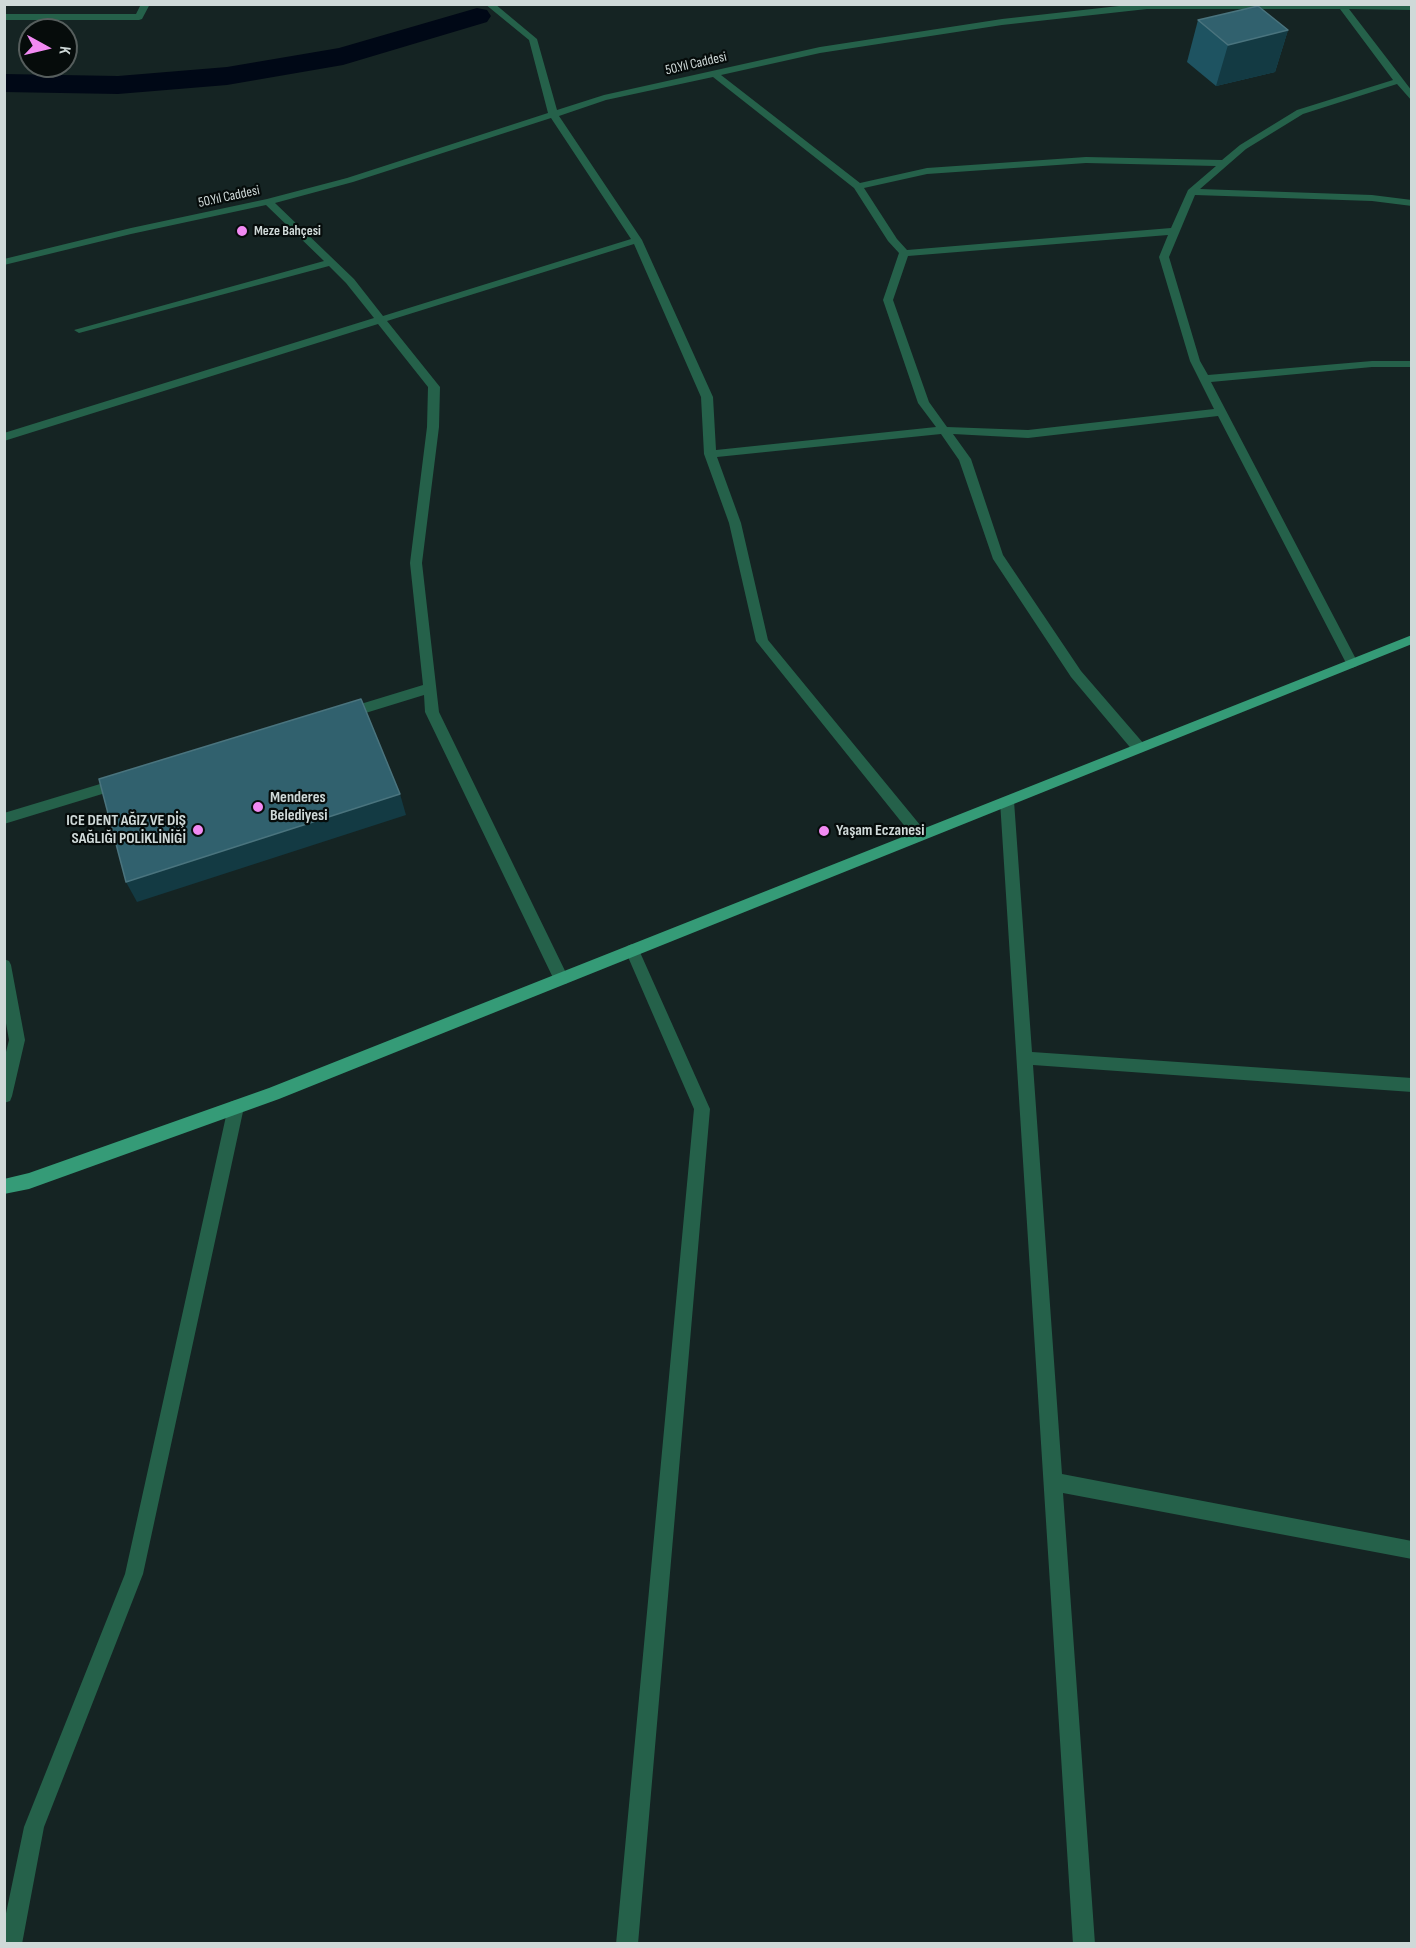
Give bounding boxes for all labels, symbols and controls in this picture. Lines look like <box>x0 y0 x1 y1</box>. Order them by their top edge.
north arrow <box>18 18 78 78</box>
text: K <box>54 45 74 56</box>
street label: 50.Yıl Caddesi <box>664 49 728 79</box>
street label: 50.Yıl Caddesi <box>197 182 261 212</box>
place label: Meze Bahçesi <box>254 223 321 239</box>
marker: Meze Bahçesi <box>235 224 249 238</box>
place label: Menderes Belediyesi <box>270 788 328 826</box>
marker: Menderes Belediyesi <box>251 800 265 814</box>
place label: ICE DENT AĞIZ VE DİŞ SAĞLIĞI POLİKLİNİĞİ <box>66 811 186 849</box>
place label: Yaşam Eczanesi <box>836 821 924 841</box>
marker: ICE DENT AĞIZ VE DİŞ SAĞLIĞI POLİKLİNİĞİ <box>191 823 205 837</box>
marker: Yaşam Eczanesi <box>817 824 831 838</box>

